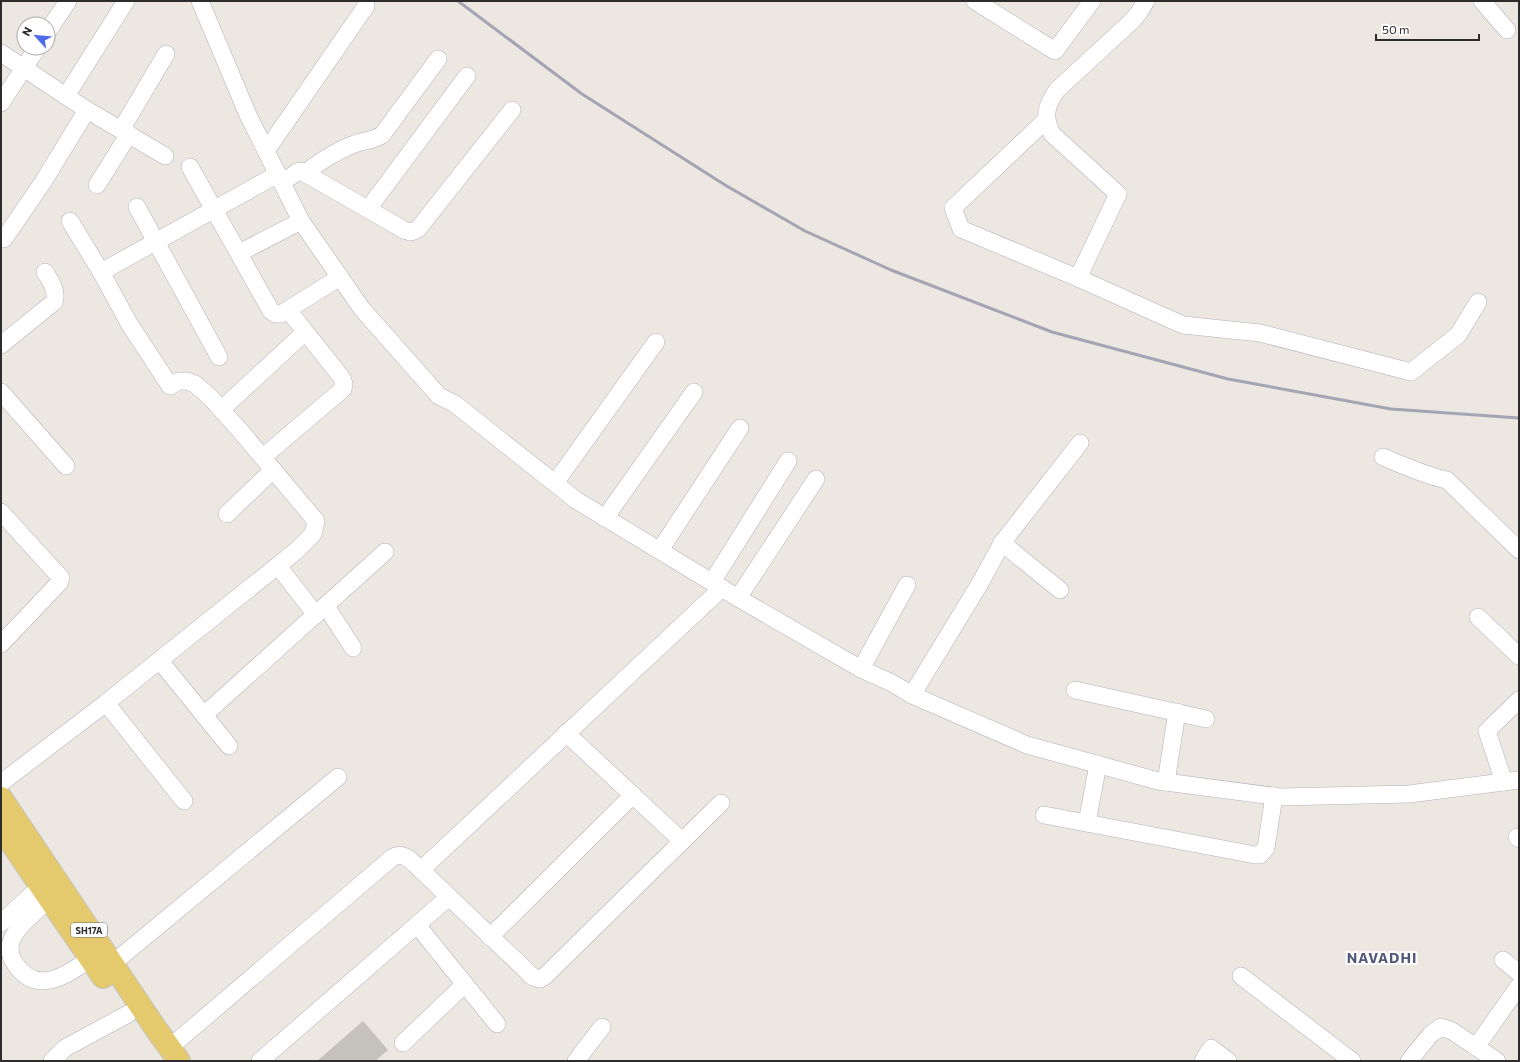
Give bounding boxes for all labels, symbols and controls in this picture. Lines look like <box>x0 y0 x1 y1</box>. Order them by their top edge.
north arrow <box>16 16 56 56</box>
scale bar <box>1376 16 1479 42</box>
text: 50 m <box>1382 22 1410 36</box>
text: N <box>19 25 34 38</box>
road number: SH17A <box>71 923 107 937</box>
district label: NAVADHI <box>1347 949 1417 966</box>

